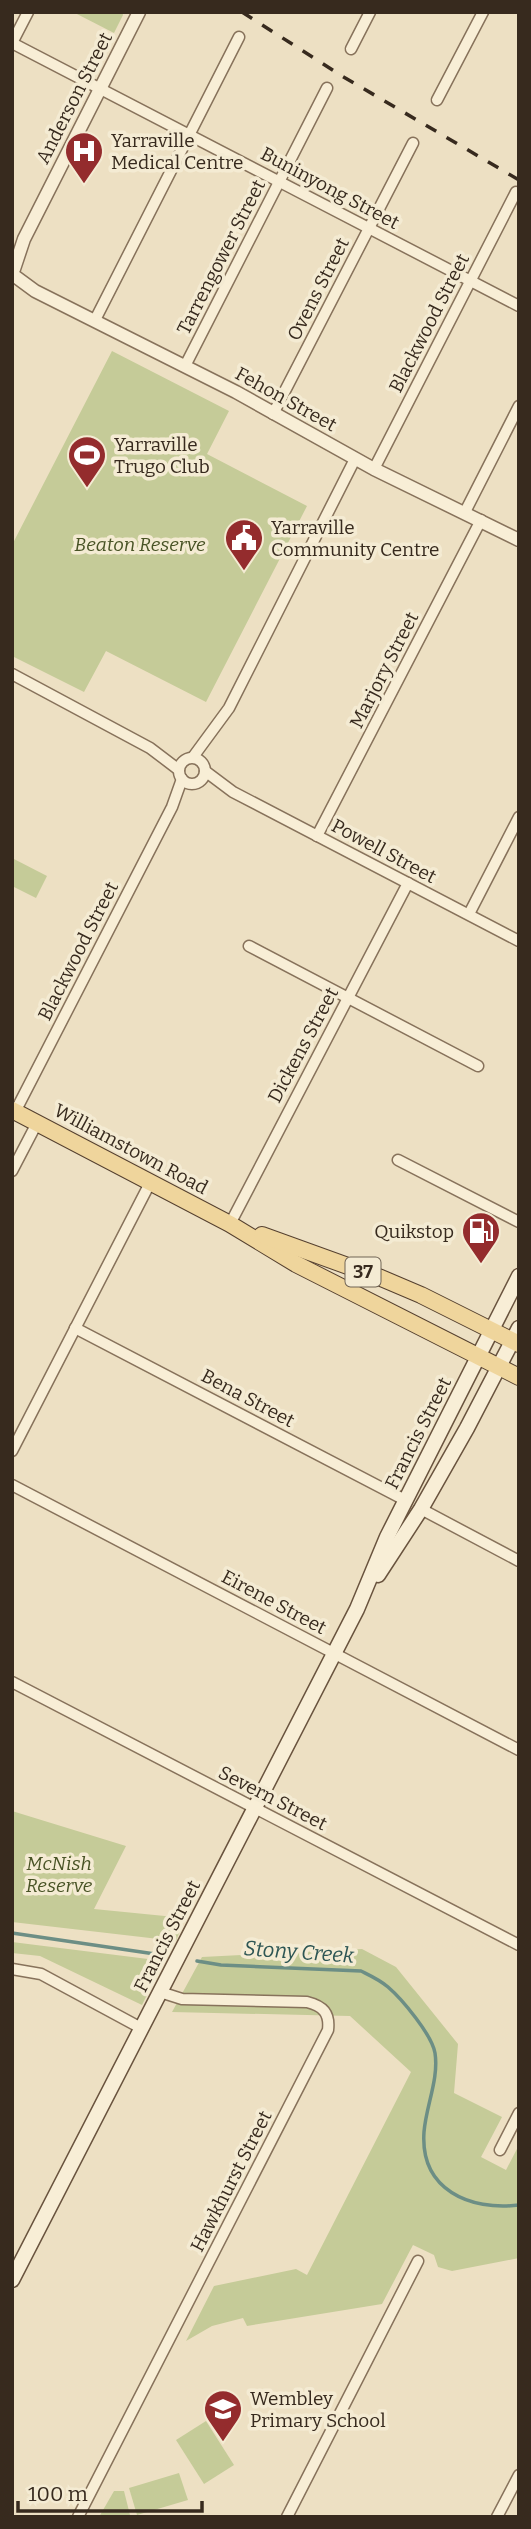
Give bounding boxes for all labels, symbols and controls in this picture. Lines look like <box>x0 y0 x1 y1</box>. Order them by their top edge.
street label: Anderson Street <box>31 28 117 168</box>
place label: Yarraville Medical Centre <box>111 129 243 174</box>
hospital icon: Yarraville Medical Centre <box>63 130 105 185</box>
street label: Buninyong Street <box>257 142 403 234</box>
street label: Tarrengower Street <box>172 176 270 338</box>
street label: Ovens Street <box>282 234 354 344</box>
street label: Blackwood Street <box>384 250 474 396</box>
street label: Fehon Street <box>231 362 341 436</box>
place label: Yarraville Trugo Club <box>114 433 210 478</box>
sports icon: Yarraville Trugo Club <box>66 434 108 489</box>
place label: Yarraville Community Centre <box>271 516 439 561</box>
public building icon: Yarraville Community Centre <box>223 517 265 572</box>
park label: Beaton Reserve <box>74 533 206 556</box>
street label: Marjory Street <box>345 608 423 732</box>
street label: Powell Street <box>328 814 440 888</box>
street label: Blackwood Street <box>33 878 123 1024</box>
street label: Dickens Street <box>263 983 343 1107</box>
street label: Williamstown Road <box>50 1099 212 1199</box>
fuel station icon: Quikstop <box>460 1210 502 1265</box>
place label: Quikstop <box>374 1220 454 1243</box>
road number: 37 <box>346 1258 380 1287</box>
street label: Bena Street <box>197 1364 299 1432</box>
street label: Francis Street <box>380 1373 456 1493</box>
street label: Eirene Street <box>218 1565 330 1639</box>
street label: Severn Street <box>215 1761 331 1835</box>
park label: McNish Reserve <box>26 1852 93 1897</box>
street label: Francis Street <box>129 1876 205 1996</box>
water label: Stony Creek <box>243 1935 356 1969</box>
street label: Hawkhurst Street <box>185 2106 277 2255</box>
place label: Wembley Primary School <box>250 2387 386 2432</box>
school or university icon: Wembley Primary School <box>202 2388 244 2443</box>
scale bar <box>18 2470 201 2514</box>
text: 100 m <box>28 2481 88 2507</box>

